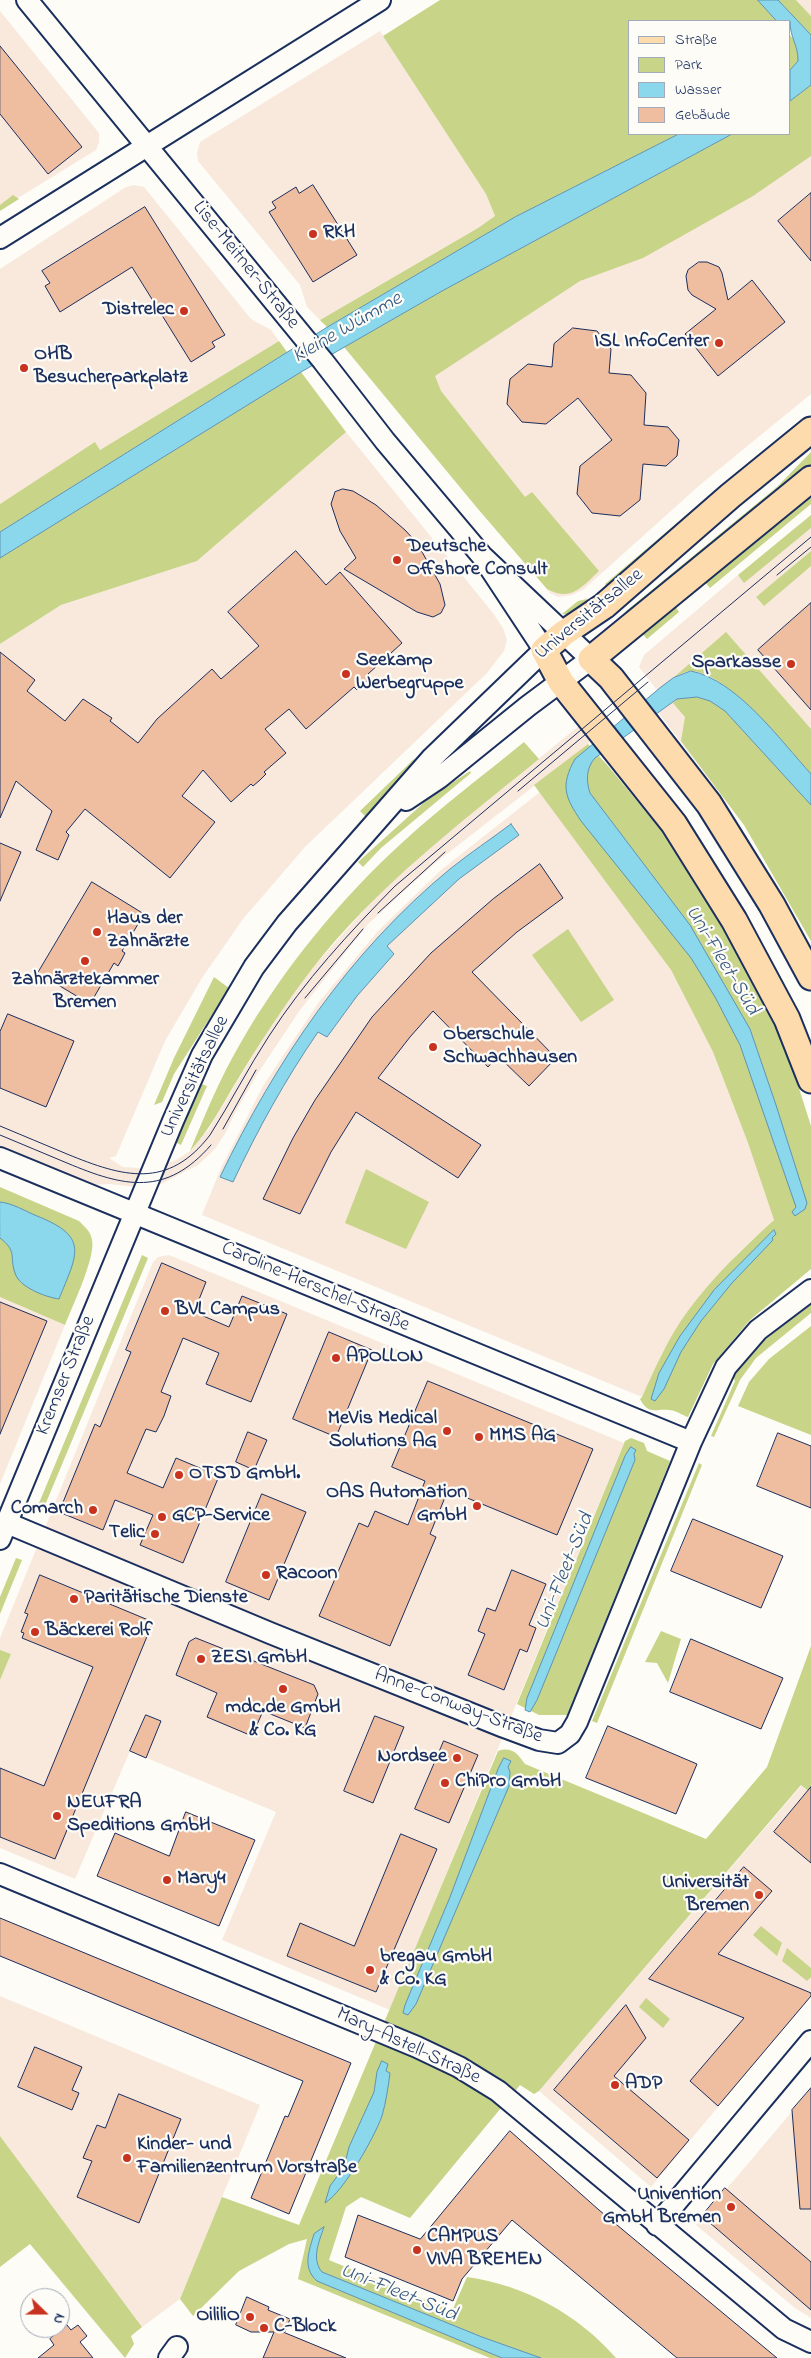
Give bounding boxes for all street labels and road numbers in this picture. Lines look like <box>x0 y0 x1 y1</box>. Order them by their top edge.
street label: Lise-Meitner-Straße <box>186 197 304 335</box>
street label: Universitätsallee <box>531 564 649 666</box>
street label: Universitätsallee <box>156 1012 236 1142</box>
street label: Caroline-Herschel-Straße <box>217 1237 413 1339</box>
street label: Kremser Straße <box>32 1313 102 1439</box>
street label: Anne-Conway-Straße <box>370 1664 546 1750</box>
street label: Mary-Astell-Straße <box>332 2003 484 2091</box>

